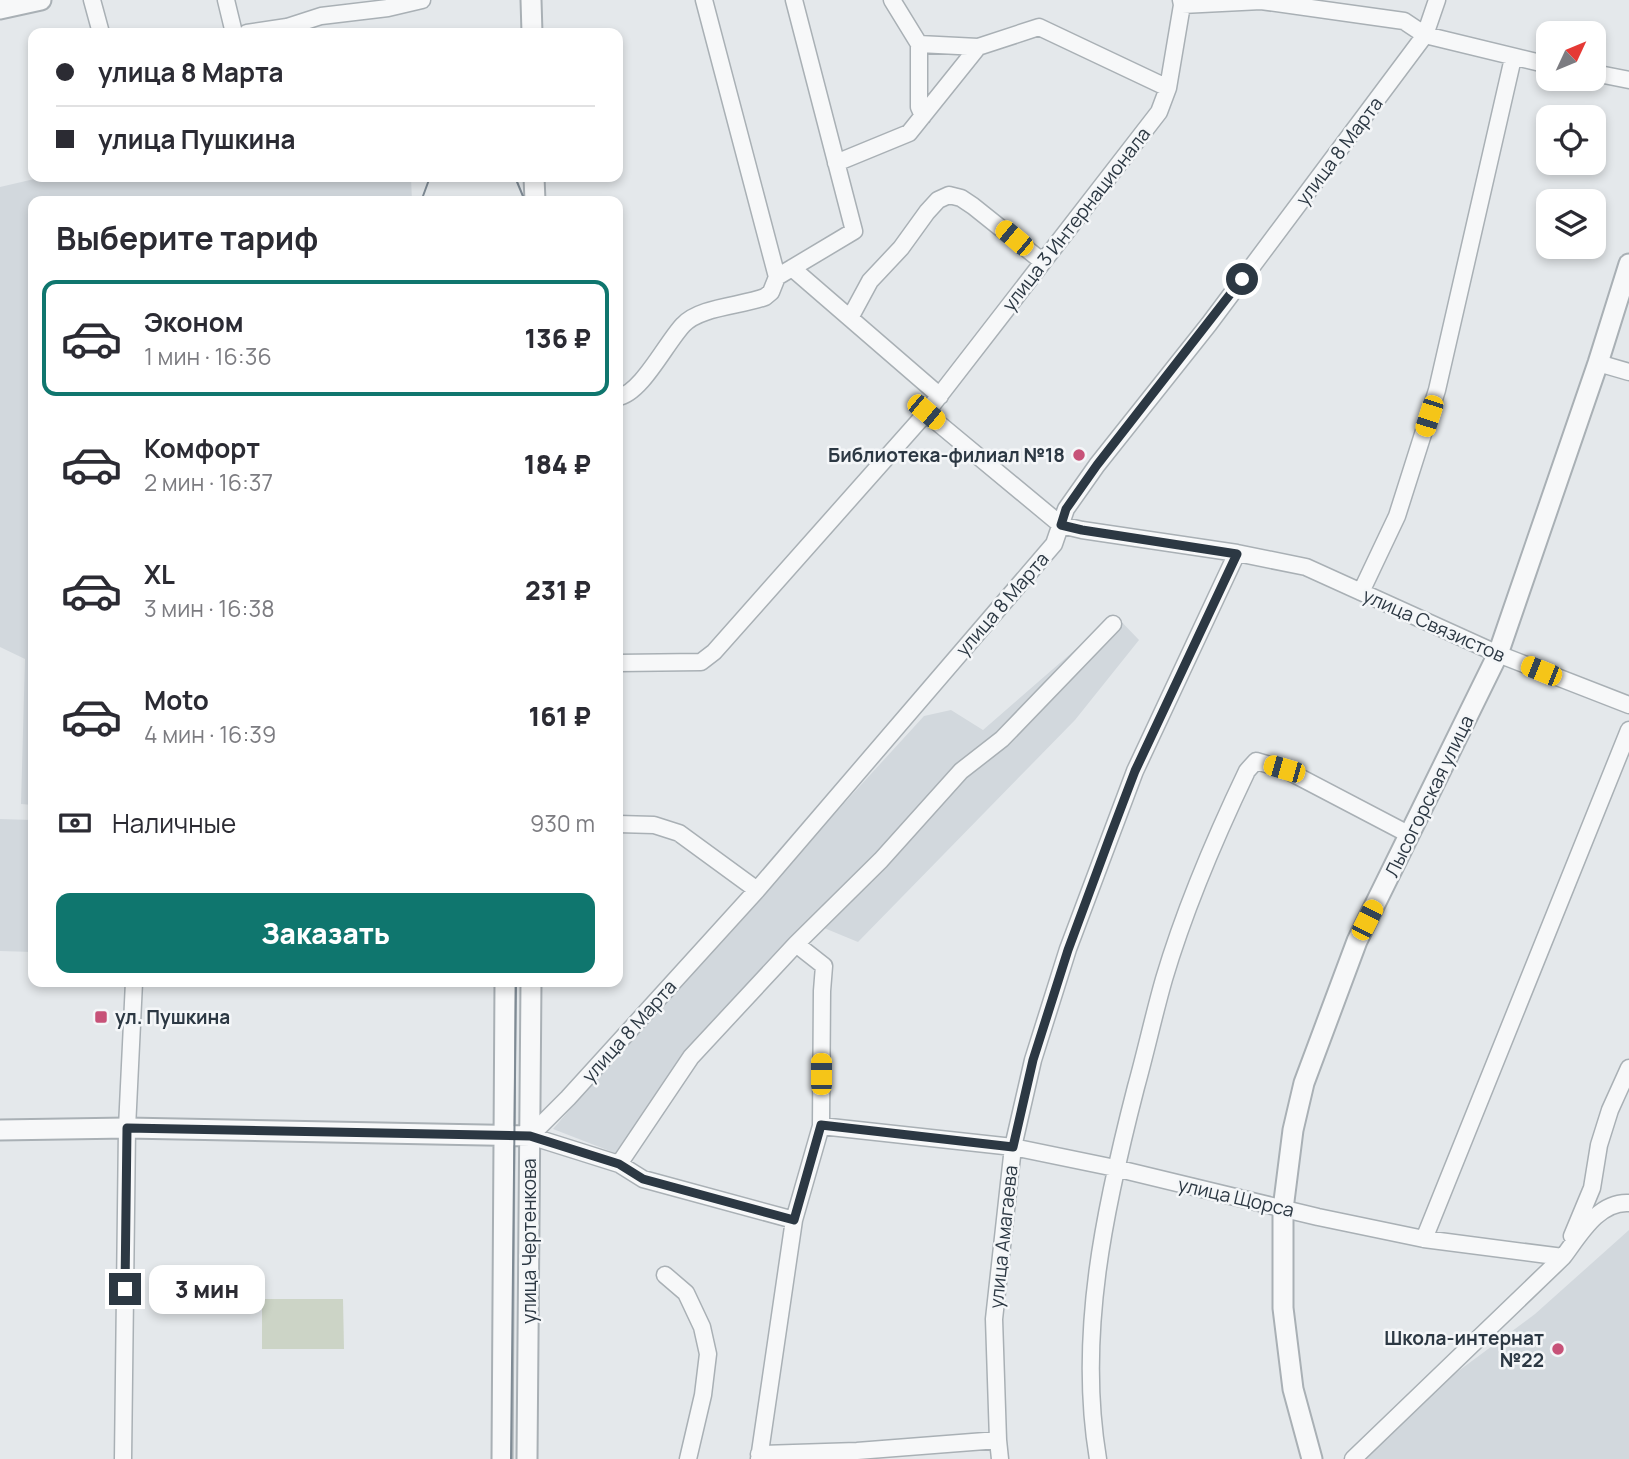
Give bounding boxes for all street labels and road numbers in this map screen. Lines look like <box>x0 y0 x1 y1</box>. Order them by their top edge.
street label: улица 8 Марта <box>1290 91 1388 211</box>
street label: улица 3 Интернационала <box>996 122 1156 316</box>
street label: улица 8 Марта <box>950 546 1054 662</box>
street label: улица Связистов <box>1359 582 1509 668</box>
street label: Лысогорская улица <box>1378 711 1480 881</box>
street label: улица 8 Марта <box>576 974 682 1088</box>
street label: улица Чертенкова <box>516 1158 542 1324</box>
street label: улица Амагаева <box>983 1164 1023 1310</box>
street label: улица Щорса <box>1175 1171 1297 1223</box>

